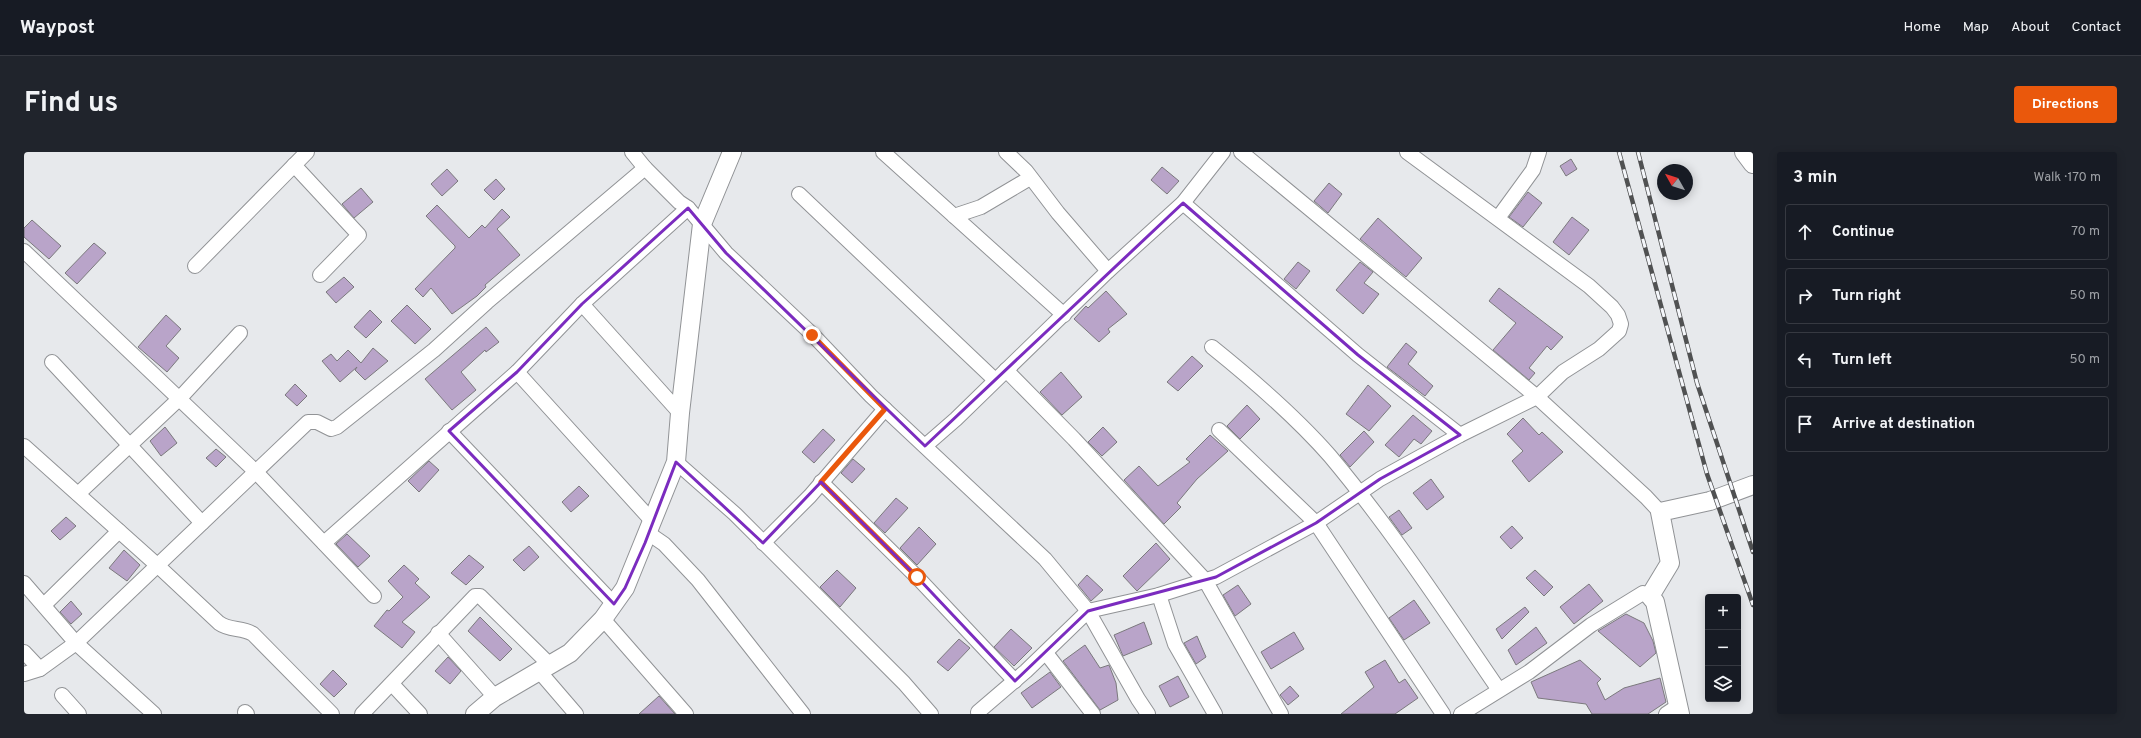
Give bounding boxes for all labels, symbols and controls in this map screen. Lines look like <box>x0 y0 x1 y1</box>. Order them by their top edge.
text: Waypost <box>20 16 95 40</box>
text: Home <box>1904 19 1941 36</box>
text: Map <box>1963 19 1989 36</box>
text: About <box>2011 19 2050 36</box>
text: Contact <box>2072 19 2121 36</box>
text: Find us <box>24 86 118 122</box>
button: Directions <box>2014 86 2117 123</box>
north arrow <box>1657 164 1693 200</box>
text: 3 min <box>1793 167 1837 189</box>
text: Walk · 170 m <box>2034 170 2101 186</box>
icon: ahead <box>1794 221 1816 243</box>
text: Continue <box>1832 223 1894 242</box>
text: 70 m <box>2071 224 2100 240</box>
icon: right <box>1794 285 1816 307</box>
text: Turn right <box>1832 287 1901 306</box>
text: 50 m <box>2070 288 2100 304</box>
route end <box>803 326 821 344</box>
icon: left <box>1794 349 1816 371</box>
text: Turn left <box>1832 351 1892 370</box>
text: 50 m <box>2070 352 2100 368</box>
icon: arrive <box>1794 413 1816 435</box>
text: Arrive at destination <box>1832 415 1975 434</box>
route start <box>908 568 926 586</box>
map controls <box>1705 594 1741 702</box>
button: + <box>1705 594 1741 630</box>
button: − <box>1705 630 1741 666</box>
button: layers <box>1705 666 1741 702</box>

